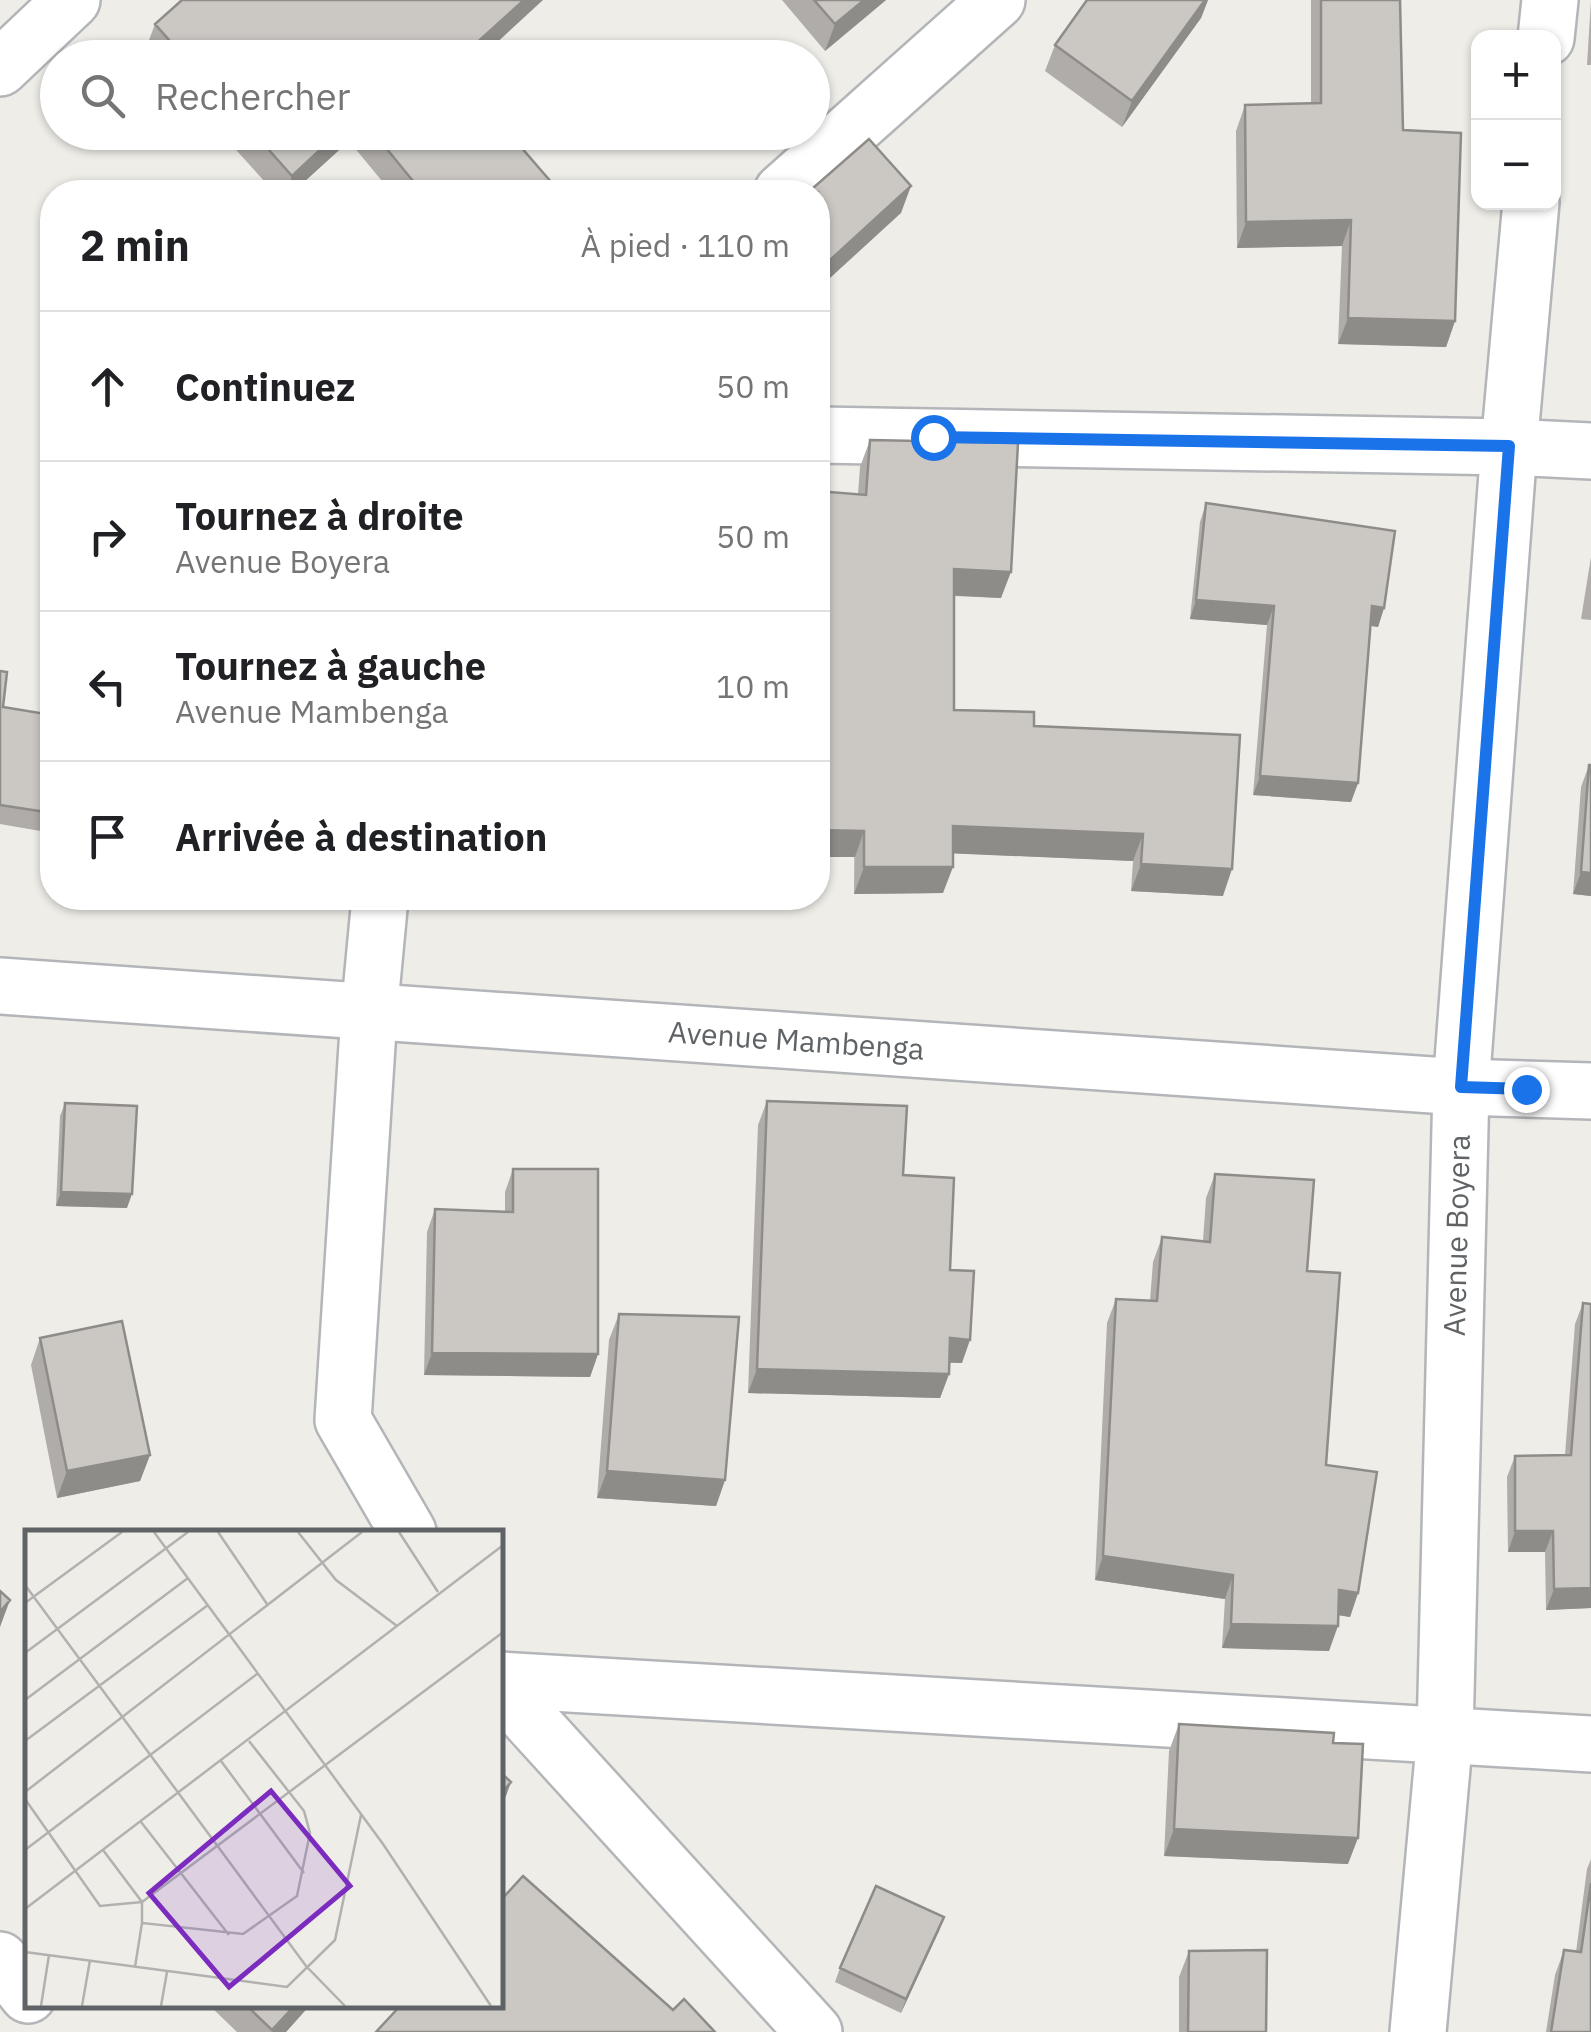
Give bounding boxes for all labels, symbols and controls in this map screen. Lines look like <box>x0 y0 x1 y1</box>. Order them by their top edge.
map controls <box>1471 30 1561 210</box>
button: + <box>1471 30 1561 120</box>
search box <box>40 40 830 150</box>
icon: search <box>75 68 130 123</box>
text: Rechercher <box>155 71 350 120</box>
button: − <box>1471 120 1561 210</box>
text: 2 min <box>80 218 190 273</box>
text: À pied · 110 m <box>581 224 790 266</box>
icon: ahead <box>80 359 135 414</box>
text: Continuez <box>175 362 355 411</box>
text: 50 m <box>716 365 790 407</box>
route start <box>911 415 957 461</box>
text: Tournez à droite <box>175 491 464 540</box>
icon: right <box>80 509 135 564</box>
text: 50 m <box>716 515 790 557</box>
text: Avenue Boyera <box>175 540 390 582</box>
text: Tournez à gauche <box>175 641 486 690</box>
icon: left <box>80 659 135 714</box>
text: 10 m <box>716 665 790 707</box>
text: Avenue Mambenga <box>175 690 449 732</box>
icon: arrive <box>80 809 135 864</box>
text: Arrivée à destination <box>175 812 547 861</box>
street label: Avenue Mambenga <box>667 1011 926 1068</box>
route end <box>1504 1067 1550 1113</box>
street label: Avenue Boyera <box>1434 1134 1478 1337</box>
inset map <box>25 1530 502 2007</box>

